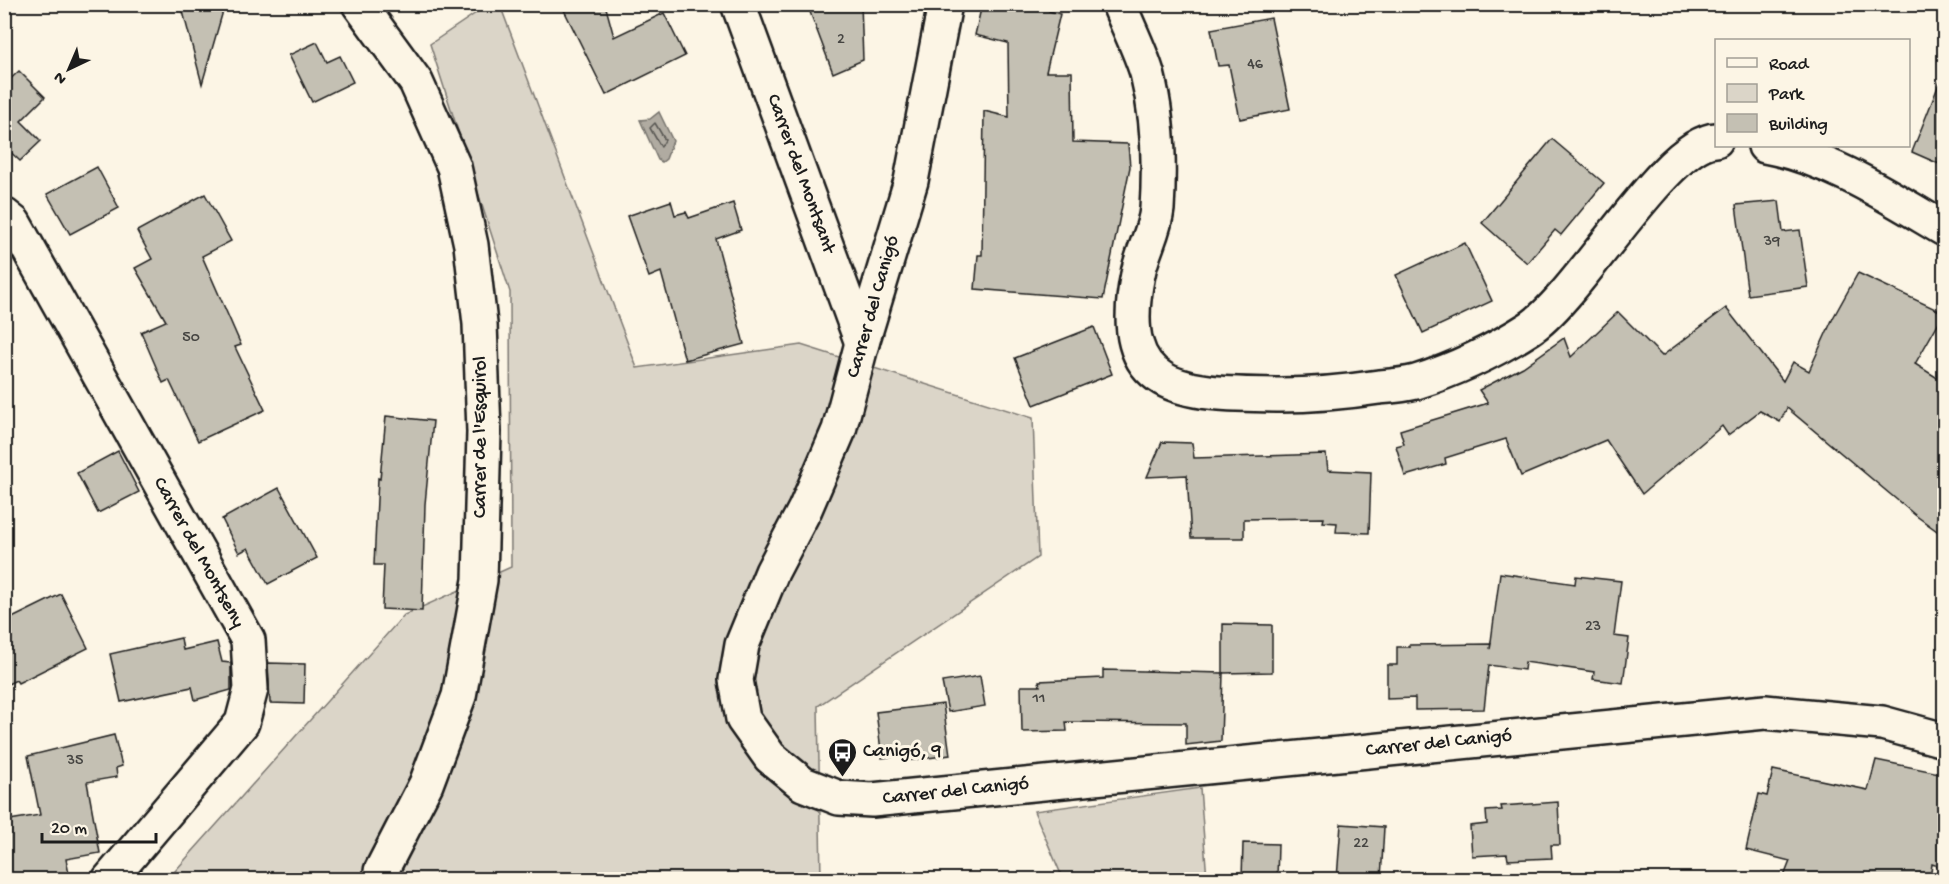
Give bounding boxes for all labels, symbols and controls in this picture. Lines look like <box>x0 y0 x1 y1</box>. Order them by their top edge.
house number: 2 <box>837 31 845 50</box>
north arrow <box>39 39 99 99</box>
legend <box>1715 39 1910 147</box>
text: Road <box>1769 55 1810 76</box>
house number: 46 <box>1247 56 1264 75</box>
text: N <box>50 66 71 88</box>
text: Park <box>1768 85 1805 106</box>
street label: Carrer del Montsant <box>761 91 840 258</box>
text: Building <box>1768 115 1828 136</box>
street label: Carrer del Canigó <box>843 233 905 381</box>
house number: 39 <box>1763 233 1780 252</box>
house number: 50 <box>182 329 200 348</box>
street label: Carrer de l'Esquirol <box>470 356 493 518</box>
street label: Carrer del Montseny <box>147 474 249 632</box>
house number: 23 <box>1585 618 1601 637</box>
house number: 11 <box>1032 690 1045 709</box>
street label: Carrer del Canigó <box>1365 725 1513 763</box>
bus stop icon: Canigó, 9 <box>826 736 858 778</box>
place label: Canigó, 9 <box>863 741 942 764</box>
house number: 35 <box>66 752 83 771</box>
street label: Carrer del Canigó <box>882 773 1030 811</box>
scale bar <box>42 806 156 844</box>
text: 20 m <box>51 819 87 840</box>
house number: 22 <box>1353 835 1369 854</box>

